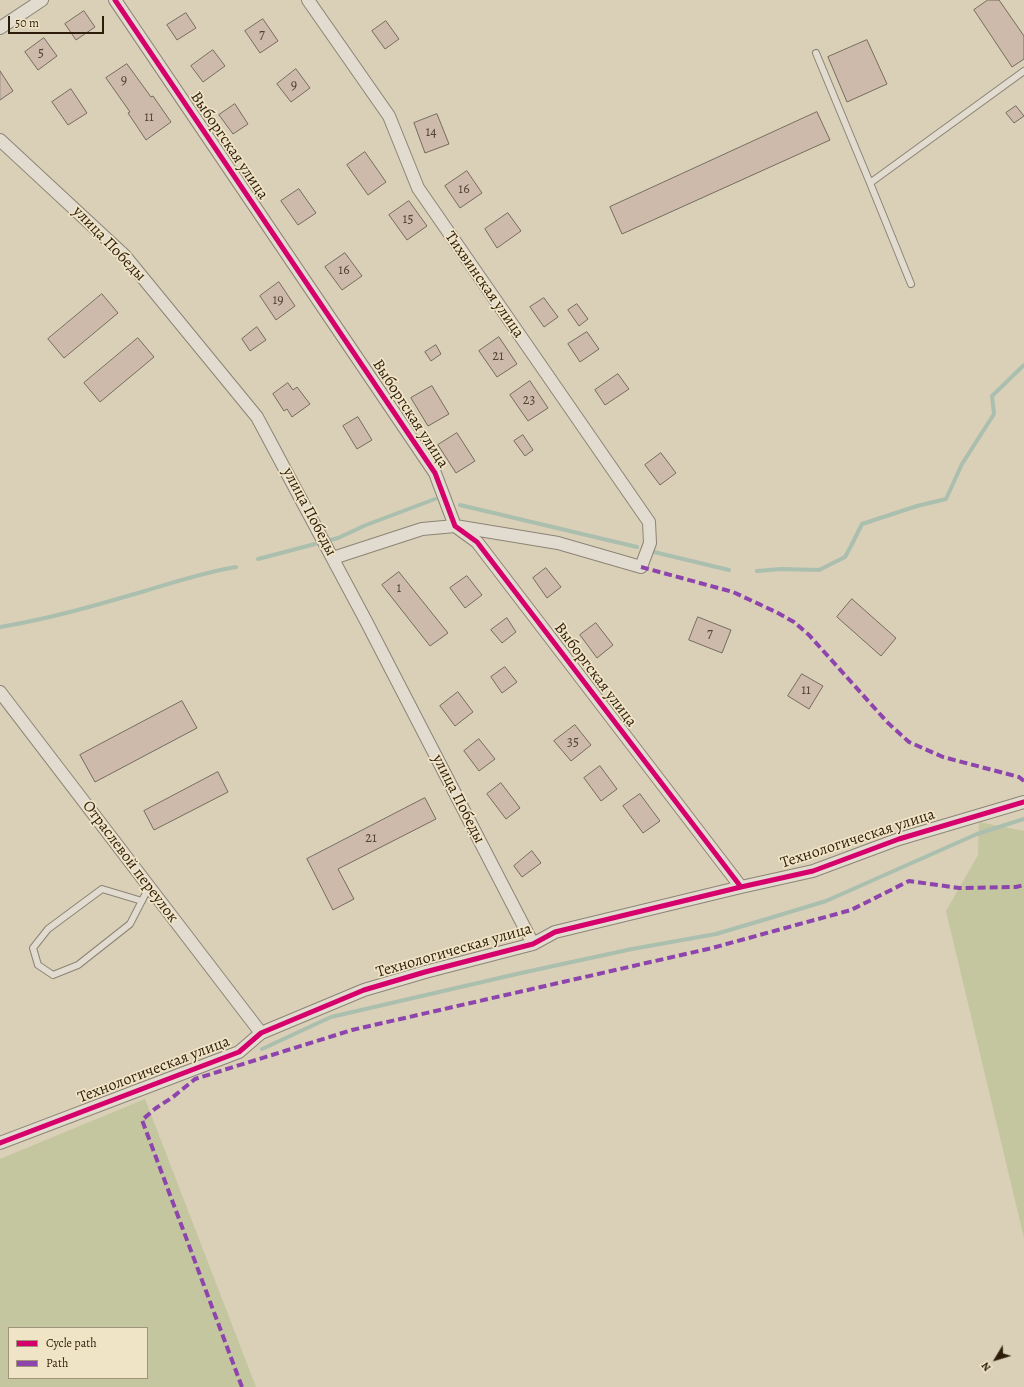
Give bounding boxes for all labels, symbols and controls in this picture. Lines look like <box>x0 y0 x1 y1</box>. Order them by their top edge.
scale bar <box>10 8 106 34</box>
text: 50 m <box>15 15 39 31</box>
house number: 7 <box>259 28 265 44</box>
house number: 5 <box>38 46 44 62</box>
house number: 9 <box>121 73 127 89</box>
house number: 9 <box>291 78 297 94</box>
street label: Выборгская улица <box>186 89 272 203</box>
house number: 11 <box>144 110 154 126</box>
house number: 14 <box>425 125 437 141</box>
house number: 16 <box>458 182 470 198</box>
street label: улица Победы <box>68 202 150 286</box>
house number: 15 <box>403 212 413 228</box>
street label: Тихвинская улица <box>440 228 528 342</box>
house number: 16 <box>338 263 350 279</box>
house number: 19 <box>272 293 284 309</box>
house number: 21 <box>492 349 504 365</box>
street label: Выборгская улица <box>368 356 452 472</box>
house number: 23 <box>523 393 535 409</box>
street label: улица Победы <box>278 465 340 559</box>
house number: 1 <box>397 581 401 597</box>
street label: Выборгская улица <box>550 619 640 731</box>
house number: 7 <box>707 627 713 643</box>
house number: 11 <box>801 683 811 699</box>
house number: 35 <box>567 735 579 751</box>
street label: улица Победы <box>427 751 489 847</box>
street label: Отраслевой переулок <box>78 797 182 927</box>
street label: Технологическая улица <box>778 805 938 873</box>
house number: 21 <box>365 831 377 847</box>
street label: Технологическая улица <box>374 920 534 982</box>
street label: Технологическая улица <box>75 1032 233 1108</box>
legend <box>8 1327 148 1379</box>
text: Cycle path <box>46 1335 97 1351</box>
north arrow <box>976 1339 1016 1379</box>
text: Path <box>46 1355 68 1371</box>
text: N <box>978 1359 995 1374</box>

